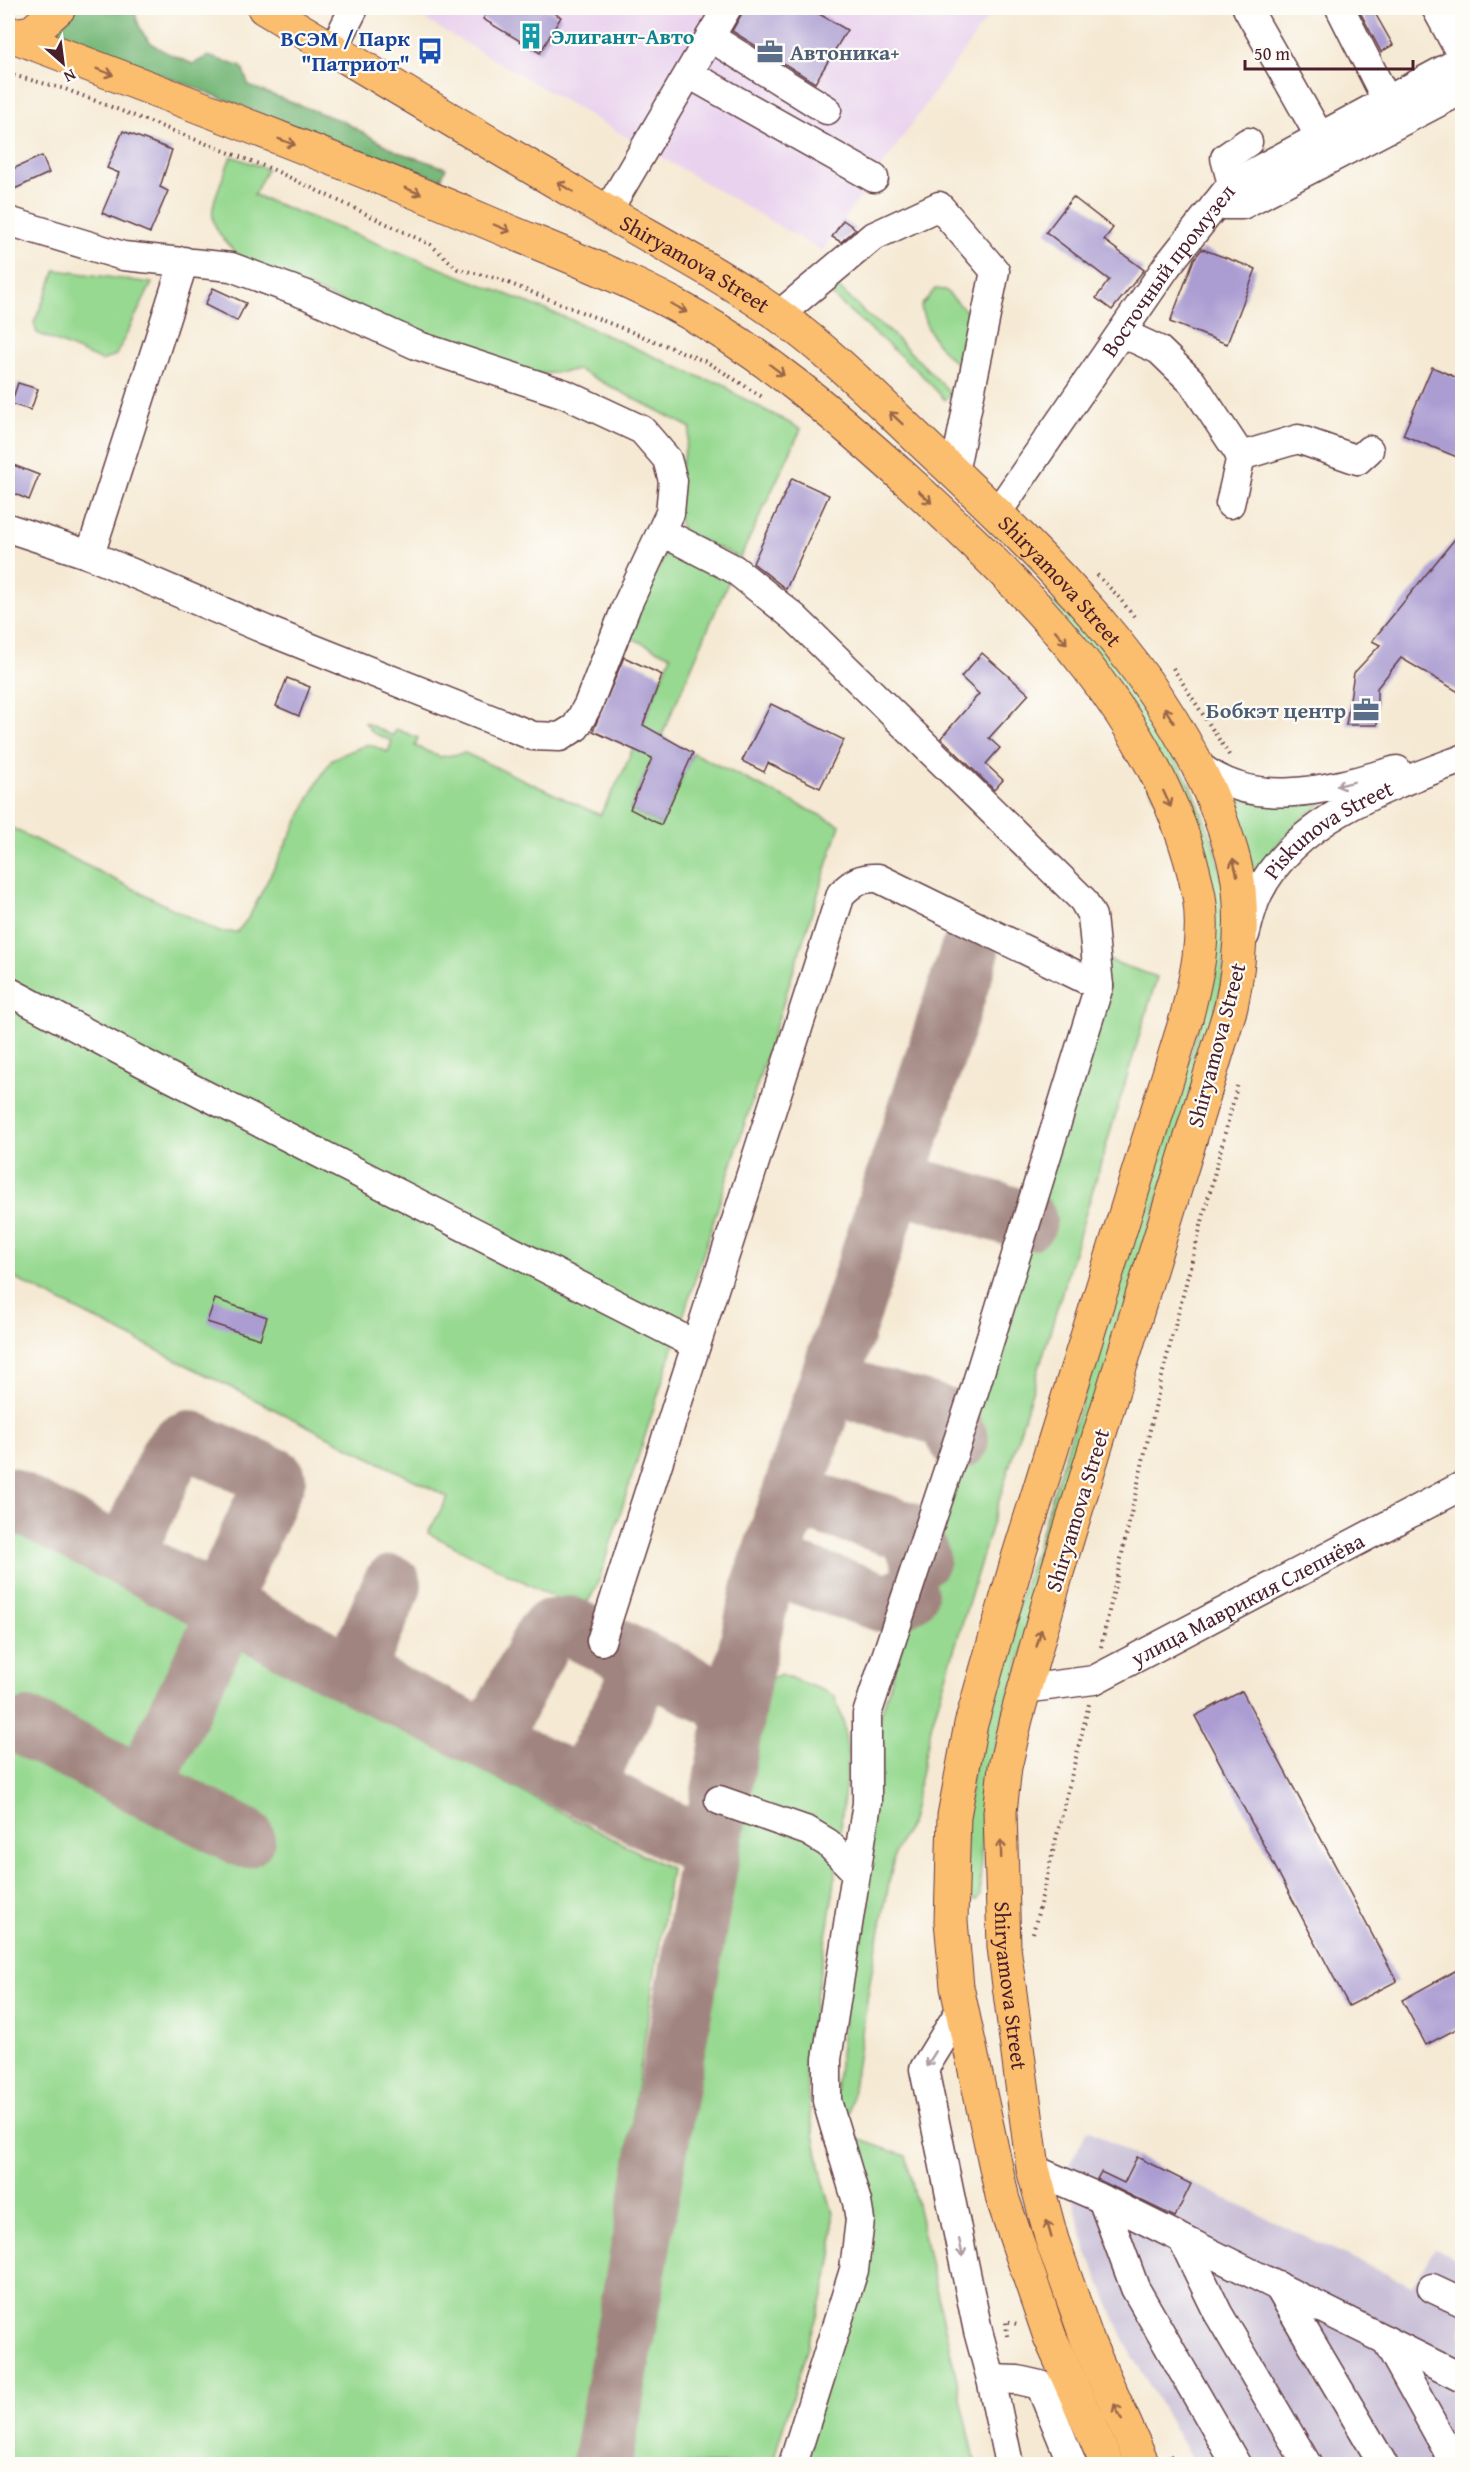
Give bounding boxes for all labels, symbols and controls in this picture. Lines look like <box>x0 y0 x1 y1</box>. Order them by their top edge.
place label: Элигант-Авто <box>551 20 695 52</box>
building icon: Элигант-Авто <box>516 21 546 51</box>
place label: ВСЭМ / Парк "Патриот" <box>281 22 410 79</box>
north arrow <box>33 33 93 93</box>
scale bar <box>1245 33 1413 71</box>
bus stop icon: ВСЭМ / Парк "Патриот" <box>415 36 445 66</box>
place label: Автоника+ <box>790 36 900 68</box>
office icon: Автоника+ <box>755 37 785 67</box>
text: 50 m <box>1254 40 1290 67</box>
text: N <box>59 63 80 89</box>
one-way arrow <box>96 67 114 78</box>
one-way arrow <box>277 138 296 149</box>
street label: Восточный промузел <box>1093 177 1242 363</box>
one-way arrow <box>557 181 574 193</box>
one-way arrow <box>404 186 422 197</box>
street label: Shiryamova Street <box>614 206 777 321</box>
one-way arrow <box>492 223 510 234</box>
one-way arrow <box>670 303 688 314</box>
one-way arrow <box>769 364 785 377</box>
one-way arrow <box>889 411 904 425</box>
one-way arrow <box>917 490 932 504</box>
street label: Shiryamova Street <box>991 507 1130 654</box>
one-way arrow <box>1054 628 1068 644</box>
place label: Бобкэт центр <box>1206 694 1346 726</box>
office icon: Бобкэт центр <box>1351 695 1381 725</box>
one-way arrow <box>1162 707 1174 724</box>
street label: Piskunova Street <box>1255 772 1398 885</box>
one-way arrow <box>1336 779 1355 791</box>
one-way arrow <box>1162 790 1174 808</box>
one-way arrow <box>1228 858 1240 877</box>
street label: Shiryamova Street <box>1179 959 1253 1131</box>
street label: Shiryamova Street <box>1037 1424 1117 1596</box>
street label: улица Маврикия Слепнёва <box>1124 1524 1370 1674</box>
one-way arrow <box>1034 1629 1045 1648</box>
one-way arrow <box>995 1840 1006 1860</box>
street label: Shiryamova Street <box>987 1901 1036 2072</box>
one-way arrow <box>924 2050 936 2067</box>
one-way arrow <box>1043 2220 1054 2239</box>
one-way arrow <box>956 2238 967 2258</box>
one-way arrow <box>1112 2403 1123 2421</box>

